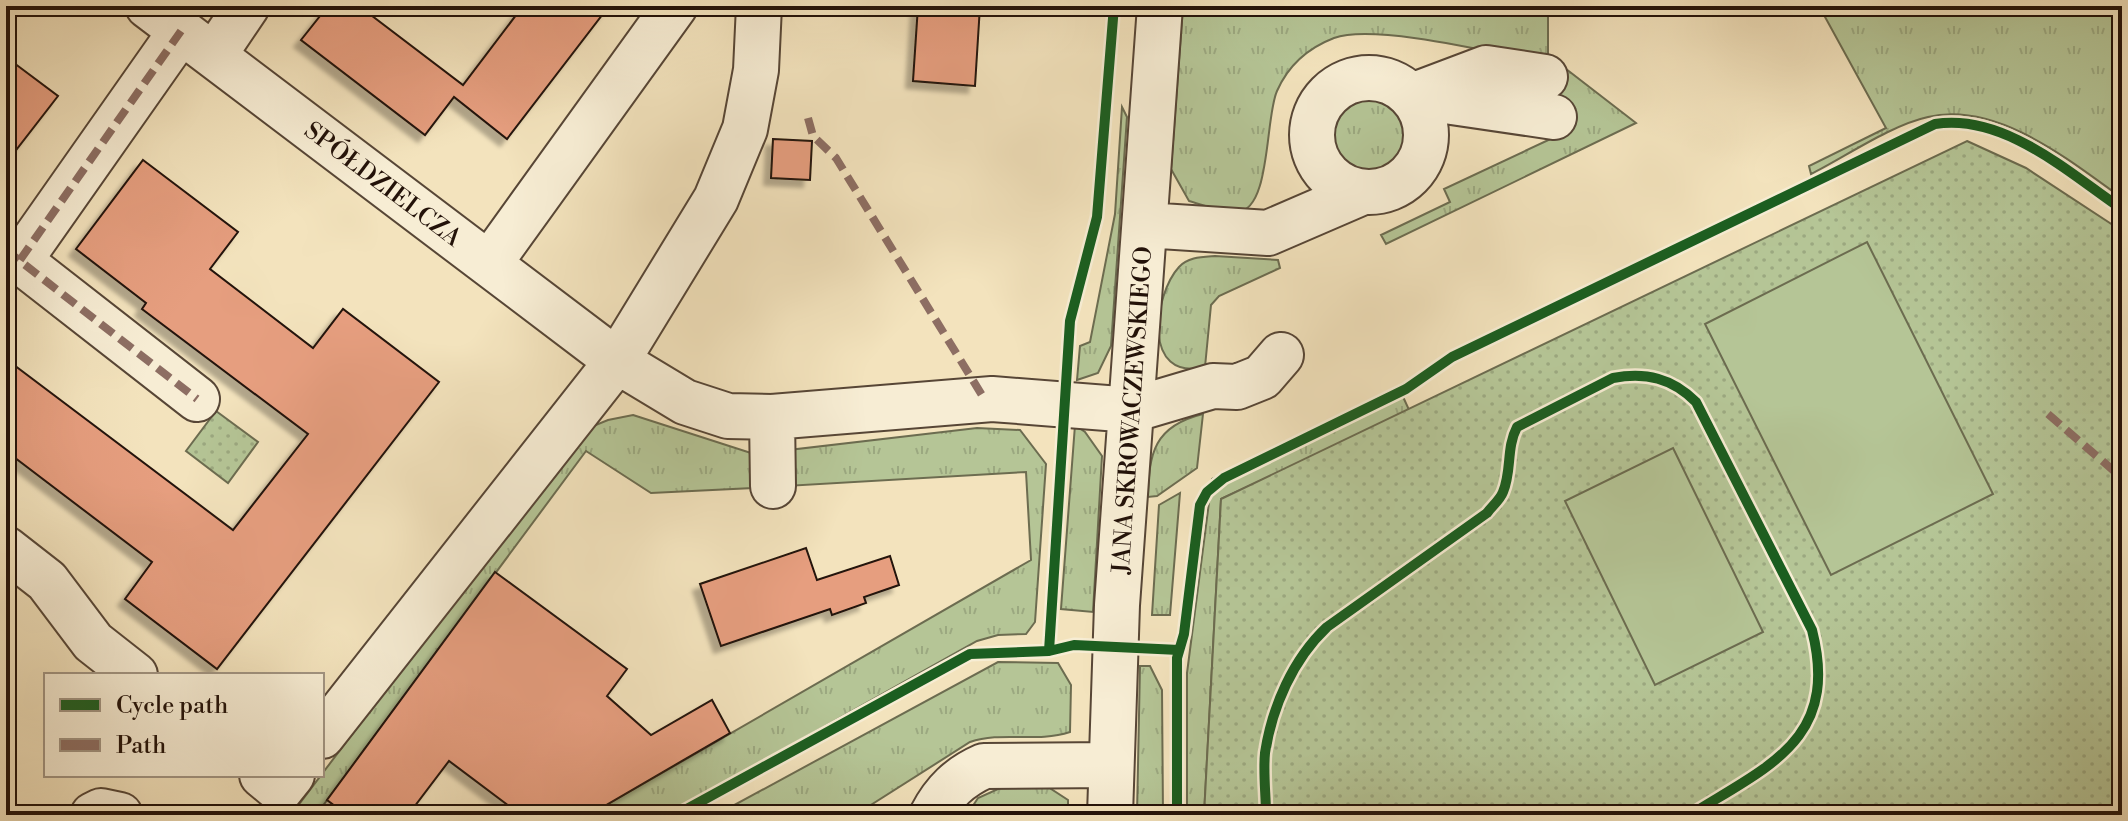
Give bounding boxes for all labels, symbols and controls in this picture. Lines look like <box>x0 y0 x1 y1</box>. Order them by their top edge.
street label: SPÓŁDZIELCZA <box>298 114 469 254</box>
street label: JANA SKROWACZEWSKIEGO <box>1107 245 1159 576</box>
legend <box>44 673 324 777</box>
text: Cycle path <box>116 691 228 721</box>
text: Path <box>116 731 166 761</box>

